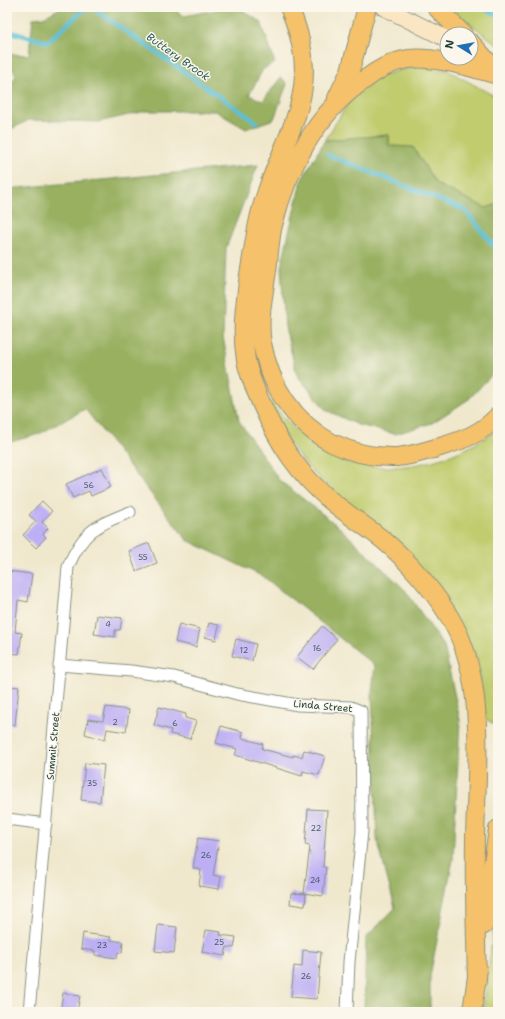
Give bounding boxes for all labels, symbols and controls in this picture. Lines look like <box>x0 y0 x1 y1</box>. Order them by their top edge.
north arrow <box>439 26 479 66</box>
water label: Buttery Brook <box>143 30 213 85</box>
text: N <box>441 38 458 50</box>
house number: 56 <box>84 480 95 491</box>
house number: 55 <box>138 552 148 563</box>
house number: 4 <box>105 619 111 630</box>
house number: 16 <box>313 643 322 654</box>
house number: 12 <box>240 645 249 656</box>
street label: Linda Street <box>293 697 353 715</box>
street label: Summit Street <box>44 711 62 781</box>
house number: 2 <box>112 717 118 728</box>
house number: 6 <box>172 718 178 729</box>
house number: 35 <box>87 778 97 789</box>
house number: 22 <box>311 823 322 834</box>
house number: 26 <box>201 850 212 861</box>
house number: 24 <box>310 875 321 886</box>
house number: 25 <box>214 937 224 948</box>
house number: 23 <box>97 940 107 951</box>
house number: 26 <box>301 971 312 982</box>

